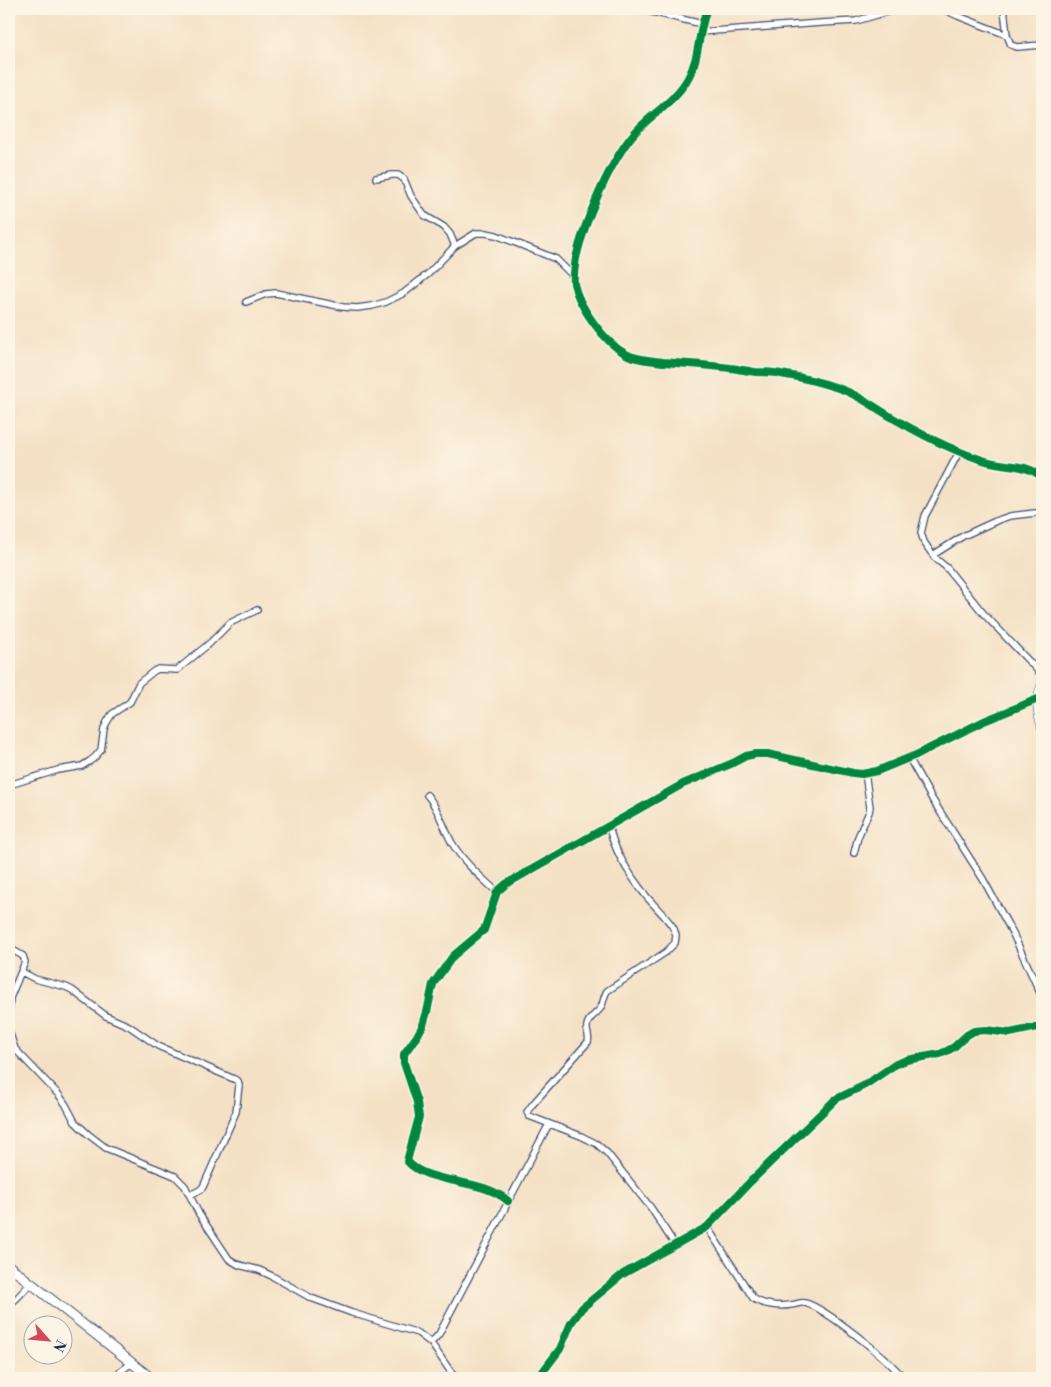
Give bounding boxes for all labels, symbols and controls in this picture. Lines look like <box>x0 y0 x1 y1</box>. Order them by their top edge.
north arrow <box>22 1314 72 1364</box>
text: N <box>48 1336 69 1354</box>

